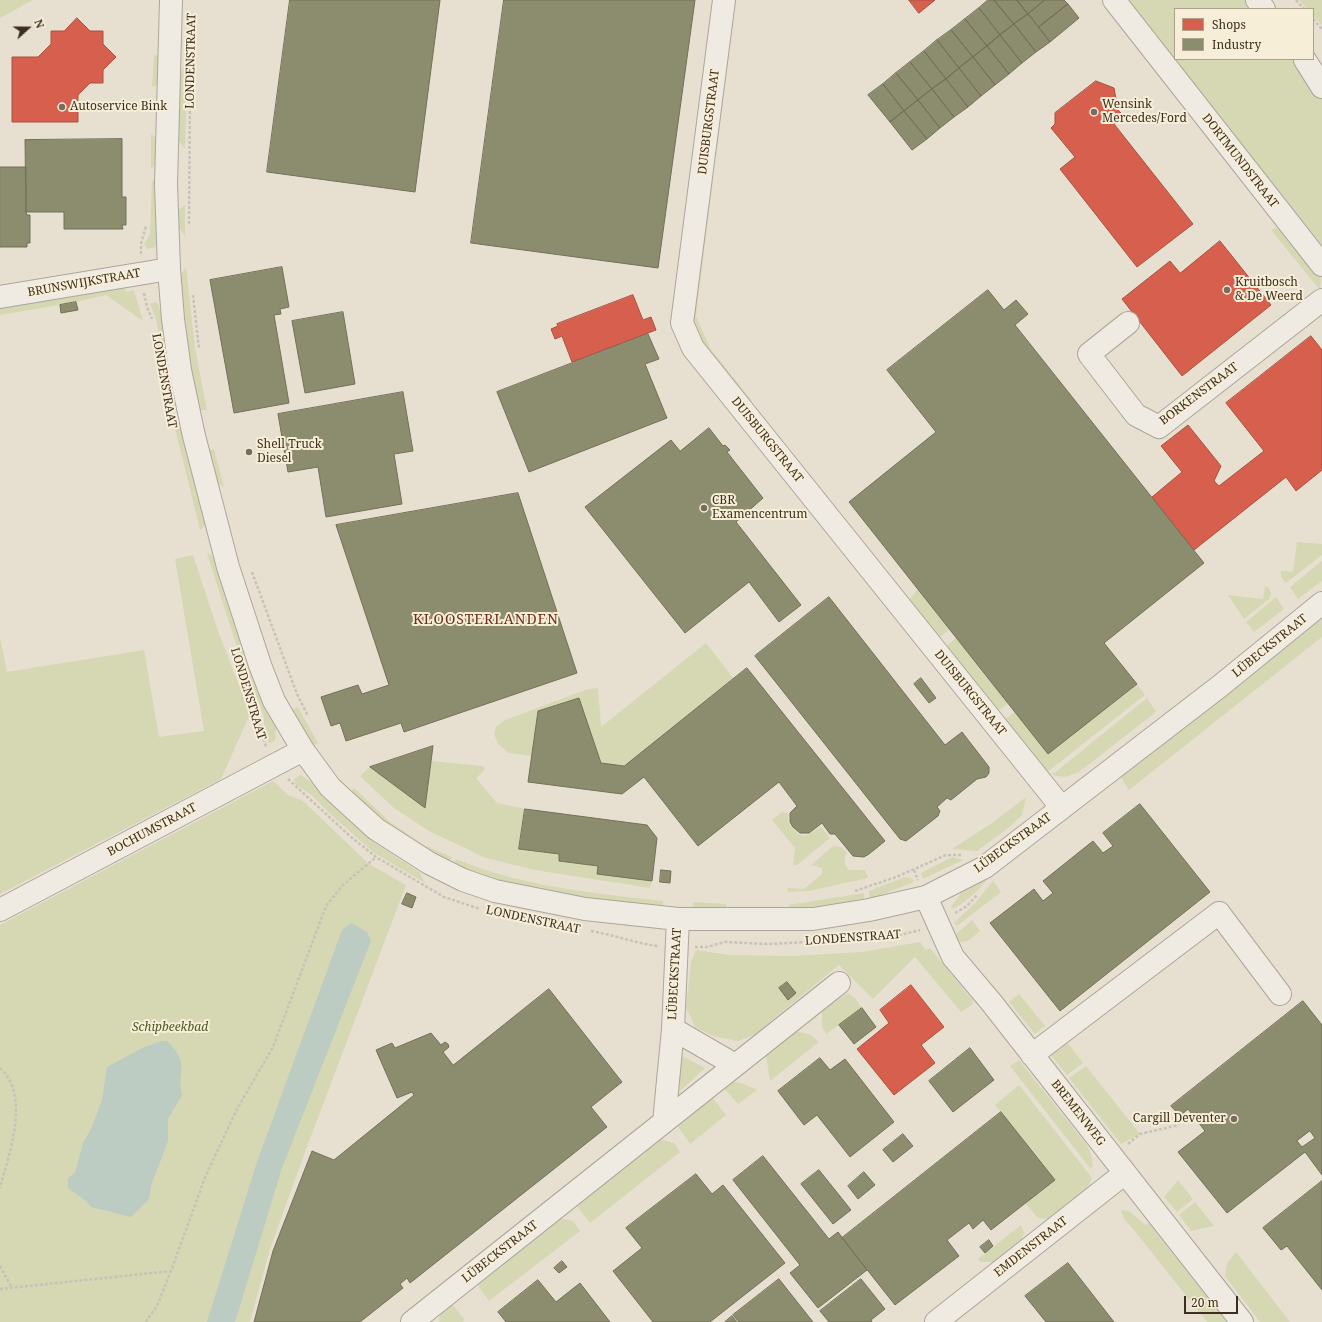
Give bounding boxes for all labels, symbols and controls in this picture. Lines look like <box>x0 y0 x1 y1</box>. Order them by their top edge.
north arrow <box>8 8 48 48</box>
legend <box>1174 8 1314 60</box>
street label: LONDENSTRAAT <box>183 13 199 109</box>
text: Shops <box>1212 16 1246 33</box>
text: N <box>31 17 48 30</box>
text: Industry <box>1212 36 1261 53</box>
street label: DUISBURGSTRAAT <box>695 69 723 175</box>
place label: Wensink Mercedes/Ford <box>1102 98 1187 126</box>
place label: Autoservice Bink <box>70 100 167 114</box>
marker: Autoservice Bink <box>57 102 67 112</box>
marker: Wensink Mercedes/Ford <box>1089 107 1099 117</box>
street label: DORTMUNDSTRAAT <box>1199 111 1281 211</box>
street label: BRUNSWIJKSTRAAT <box>26 266 142 300</box>
place label: Kruitbosch & De Weerd <box>1235 276 1303 304</box>
marker: Kruitbosch & De Weerd <box>1222 285 1232 295</box>
street label: LONDENSTRAAT <box>149 332 179 430</box>
street label: BORKENSTRAAT <box>1157 360 1241 428</box>
street label: DUISBURGSTRAAT <box>728 394 806 486</box>
place label: Shell Truck Diesel <box>257 438 322 466</box>
marker: Shell Truck Diesel <box>244 447 254 457</box>
place label: CBR Examencentrum <box>712 494 808 522</box>
marker: CBR Examencentrum <box>699 503 709 513</box>
street label: LÜBECKSTRAAT <box>1230 611 1310 681</box>
district label: KLOOSTERLANDEN <box>413 612 559 628</box>
street label: LONDENSTRAAT <box>227 646 269 742</box>
street label: DUISBURGSTRAAT <box>931 647 1009 739</box>
street label: BOCHUMSTRAAT <box>105 801 199 859</box>
street label: LÜBECKSTRAAT <box>971 810 1055 876</box>
street label: LONDENSTRAAT <box>485 903 581 937</box>
street label: LONDENSTRAAT <box>805 927 901 949</box>
street label: LÜBECKSTRAAT <box>665 928 685 1020</box>
park label: Schipbeekbad <box>132 1021 208 1035</box>
street label: BREMENWEG <box>1048 1077 1108 1149</box>
place label: Cargill Deventer <box>1133 1112 1226 1126</box>
marker: Cargill Deventer <box>1229 1114 1239 1124</box>
street label: EMDENSTRAAT <box>991 1214 1071 1280</box>
street label: LÜBECKSTRAAT <box>459 1218 541 1286</box>
scale bar <box>1186 1288 1240 1314</box>
text: 20 m <box>1191 1294 1219 1311</box>

